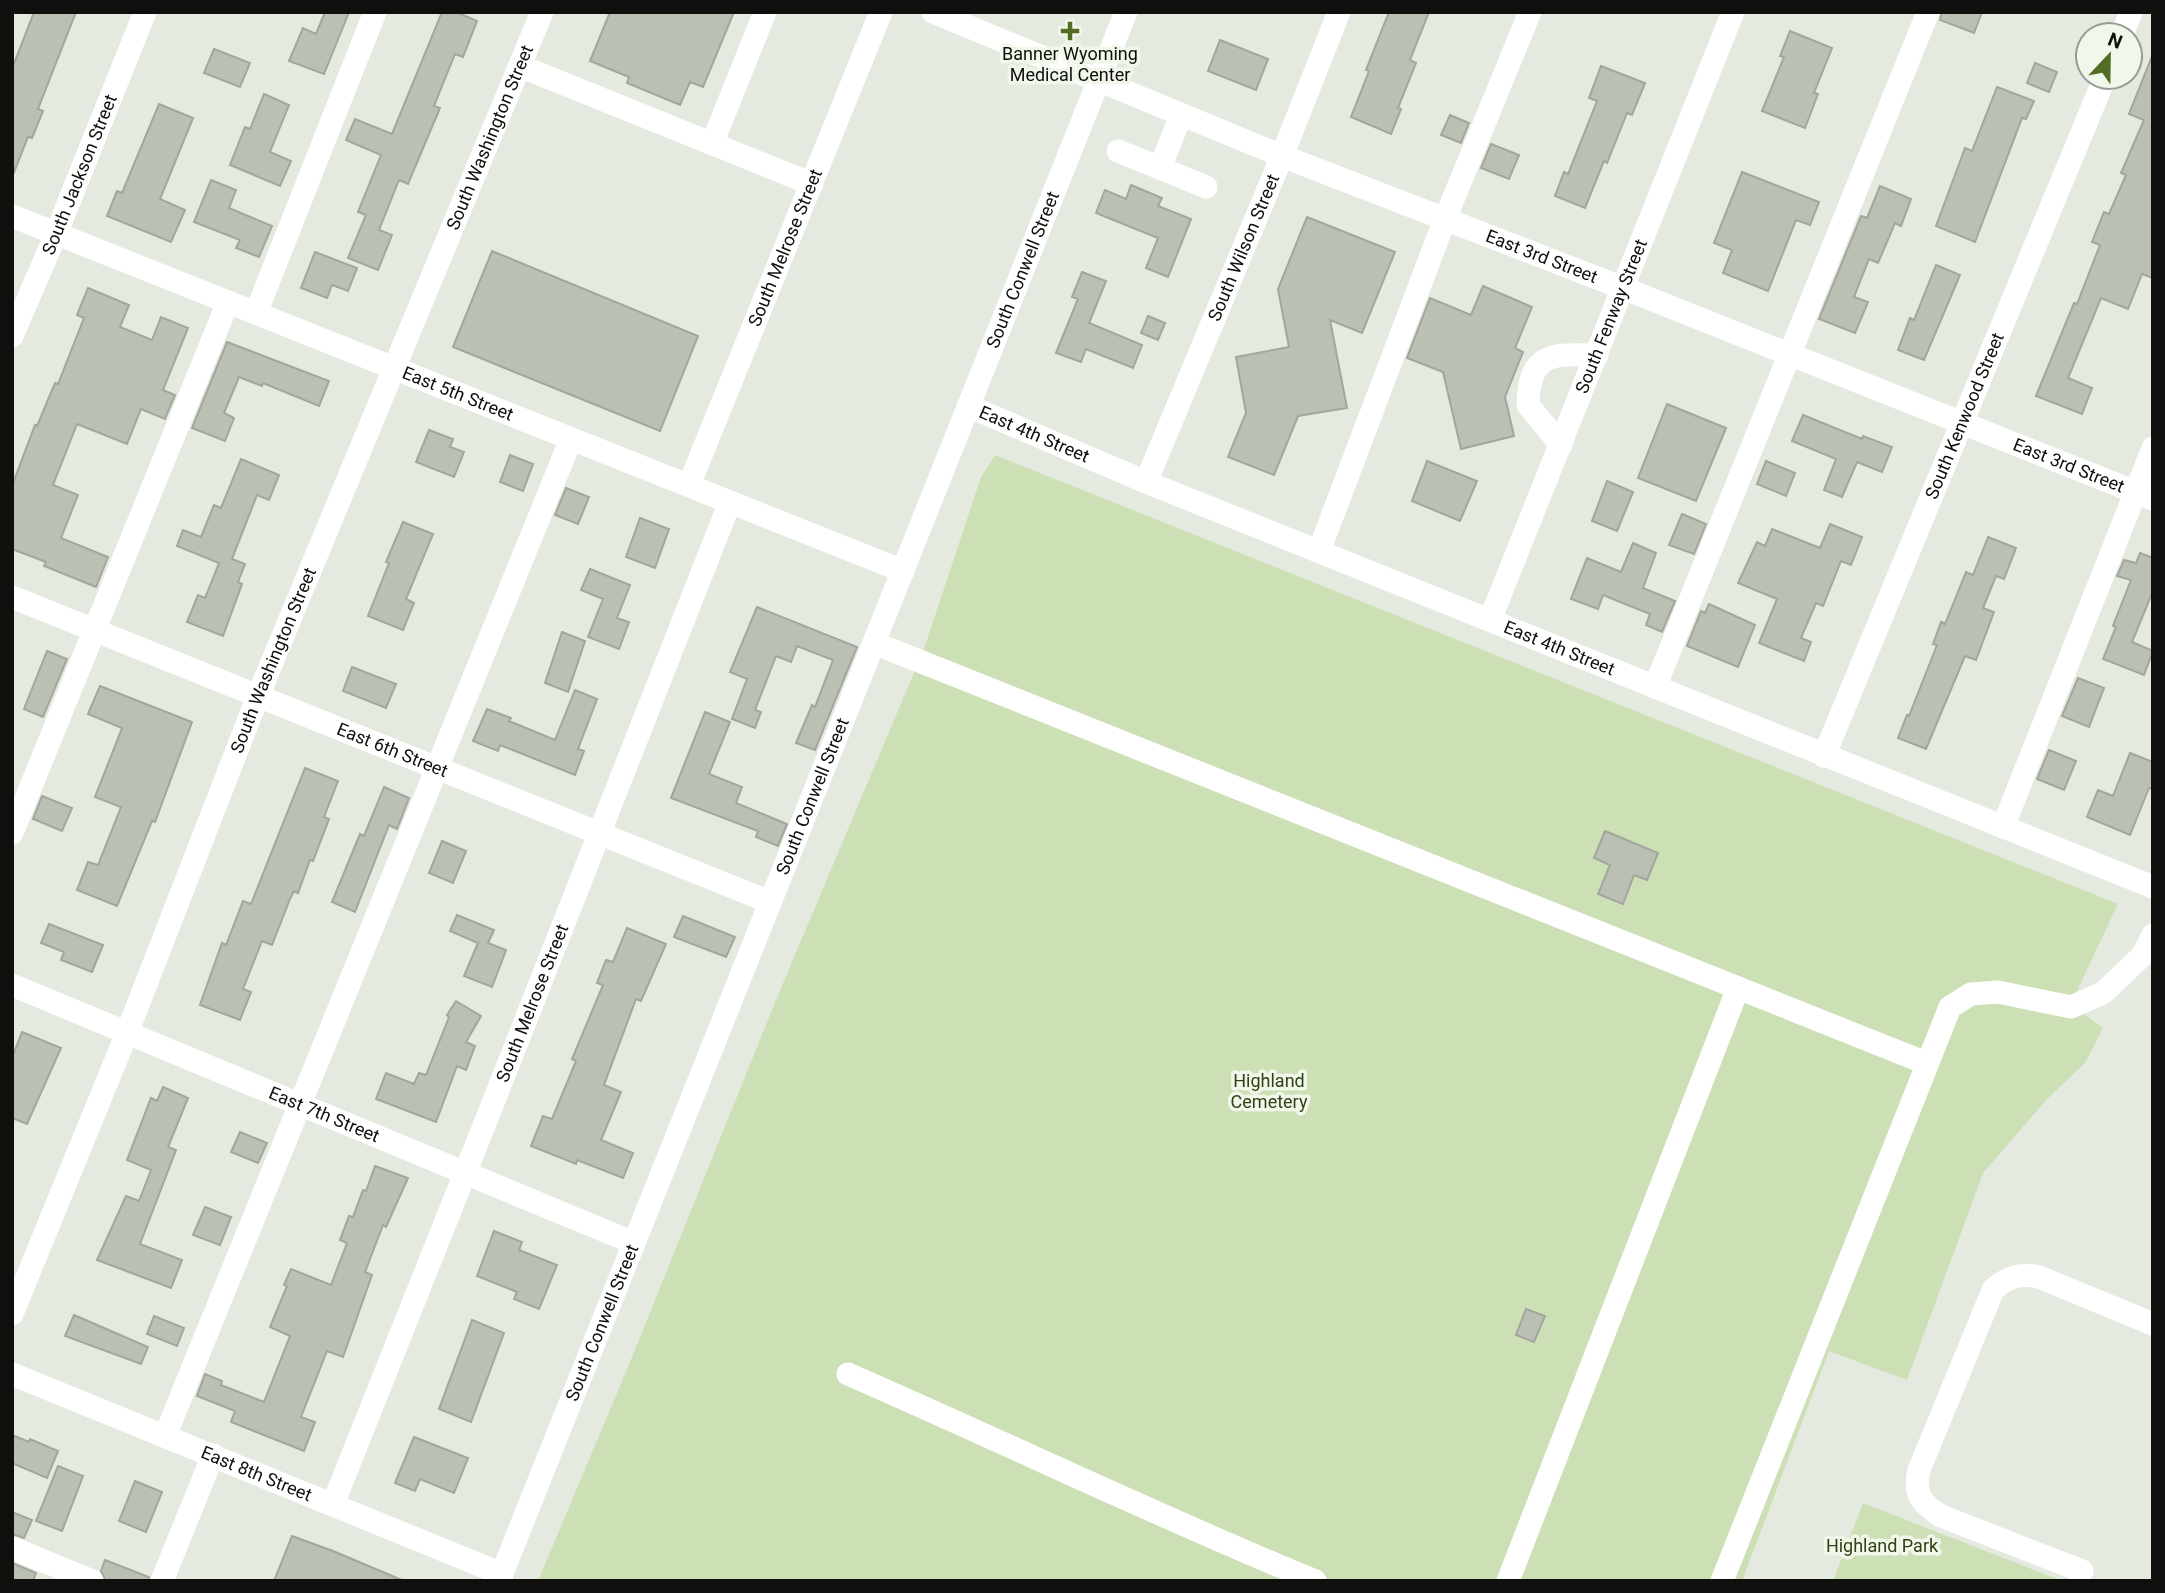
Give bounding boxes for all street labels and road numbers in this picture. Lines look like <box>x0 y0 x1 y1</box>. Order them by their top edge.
street label: South Washington Street <box>442 42 537 233</box>
street label: South Jackson Street <box>37 91 121 258</box>
street label: South Melrose Street <box>744 166 826 329</box>
street label: South Wilson Street <box>1203 171 1283 324</box>
street label: South Conwell Street <box>982 188 1063 351</box>
street label: East 3rd Street <box>1483 225 1601 287</box>
street label: South Fenway Street <box>1571 236 1651 396</box>
street label: South Kenwood Street <box>1921 329 2008 502</box>
street label: East 5th Street <box>400 362 517 425</box>
street label: East 4th Street <box>976 401 1093 467</box>
street label: East 3rd Street <box>2010 433 2128 497</box>
street label: South Washington Street <box>226 564 320 756</box>
street label: East 4th Street <box>1501 616 1618 679</box>
street label: South Conwell Street <box>771 715 853 878</box>
street label: East 6th Street <box>334 718 451 781</box>
street label: South Melrose Street <box>491 921 572 1085</box>
street label: East 7th Street <box>266 1082 383 1146</box>
street label: South Conwell Street <box>561 1241 642 1404</box>
street label: East 8th Street <box>198 1441 315 1505</box>

